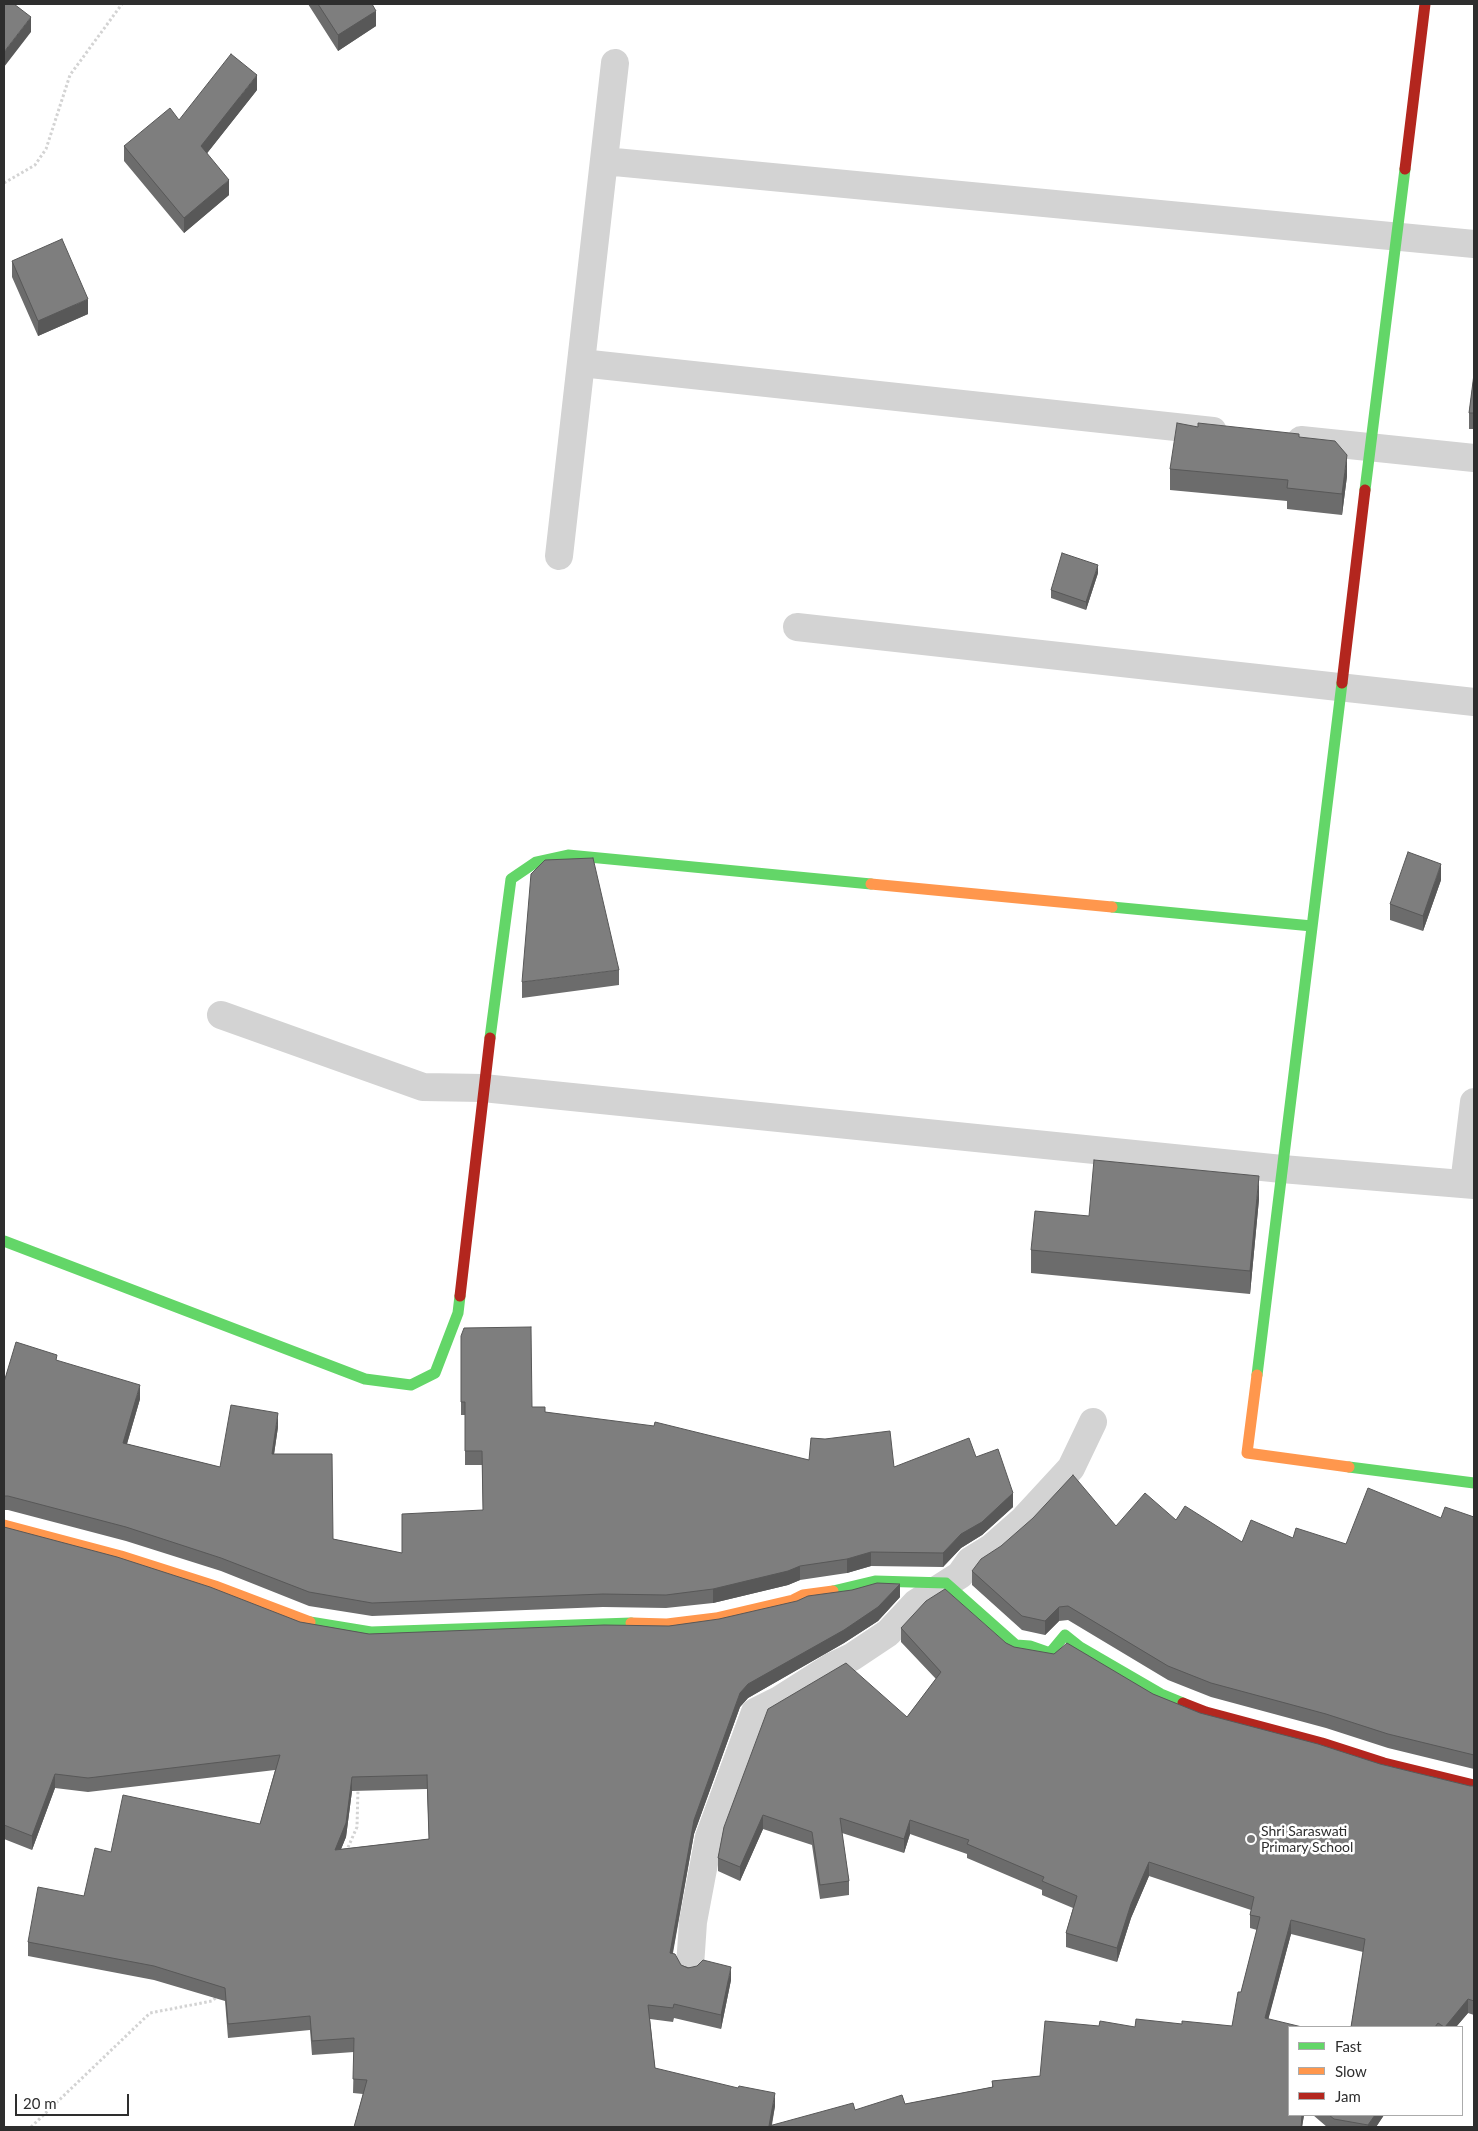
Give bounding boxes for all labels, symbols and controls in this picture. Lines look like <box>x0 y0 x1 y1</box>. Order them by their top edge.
place label: Shri Saraswati Primary School <box>1261 1823 1353 1855</box>
marker: Shri Saraswati Primary School <box>1245 1833 1257 1845</box>
legend <box>1288 2026 1463 2116</box>
text: Fast <box>1335 2037 1362 2055</box>
text: Slow <box>1335 2062 1367 2080</box>
scale bar <box>18 2084 131 2116</box>
text: Jam <box>1335 2087 1361 2105</box>
text: 20 m <box>23 2094 57 2112</box>

